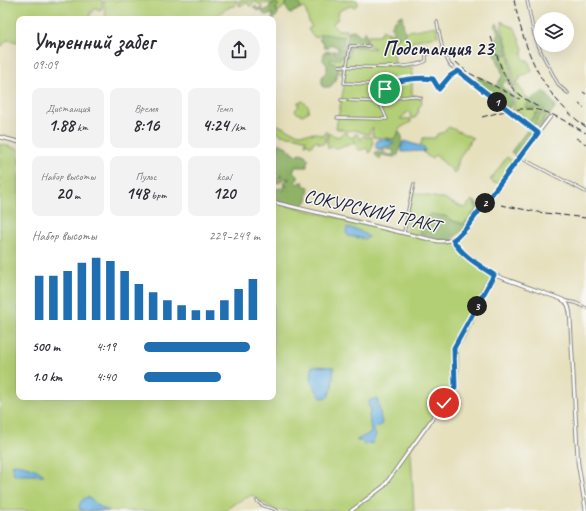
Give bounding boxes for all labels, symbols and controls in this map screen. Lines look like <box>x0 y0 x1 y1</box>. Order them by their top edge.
map controls <box>534 12 574 52</box>
button: layers <box>534 12 574 52</box>
text: Утренний забег <box>32 28 155 56</box>
button: share <box>218 29 260 71</box>
district label: Подстанция 23 <box>383 36 495 61</box>
text: 09:09 <box>32 57 58 73</box>
pin <box>368 72 402 106</box>
icon: arrive <box>374 78 396 100</box>
pin: 1 <box>487 92 507 112</box>
text: 1 <box>495 95 499 109</box>
text: Дистанция <box>46 101 90 115</box>
text: Время <box>134 101 158 115</box>
text: Темп <box>215 101 233 115</box>
text: 1.88 <box>48 115 74 136</box>
text: 8:16 <box>133 115 159 136</box>
text: 4:24 <box>202 115 229 136</box>
text: km <box>74 120 88 134</box>
text: /km <box>229 120 246 134</box>
text: Набор высоты <box>41 169 95 183</box>
text: Пульс <box>135 169 157 183</box>
text: kcal <box>217 169 231 183</box>
text: 20 <box>56 183 71 204</box>
text: 148 <box>126 183 149 204</box>
text: 120 <box>213 183 235 204</box>
street label: СОКУРСКИЙ ТРАКТ <box>302 184 447 239</box>
text: m <box>71 188 80 202</box>
text: bpm <box>149 188 166 202</box>
pin: 2 <box>475 193 495 213</box>
text: 2 <box>483 196 487 210</box>
text: Набор высоты <box>32 228 97 244</box>
text: 229–249 m <box>209 228 260 244</box>
pin: 3 <box>467 296 487 316</box>
text: 3 <box>475 299 479 313</box>
text: 500 m <box>32 339 60 355</box>
text: 4:19 <box>96 339 116 355</box>
text: 1.0 km <box>32 369 62 385</box>
text: 4:40 <box>96 369 116 385</box>
pin <box>427 386 461 420</box>
icon: check <box>433 392 455 414</box>

